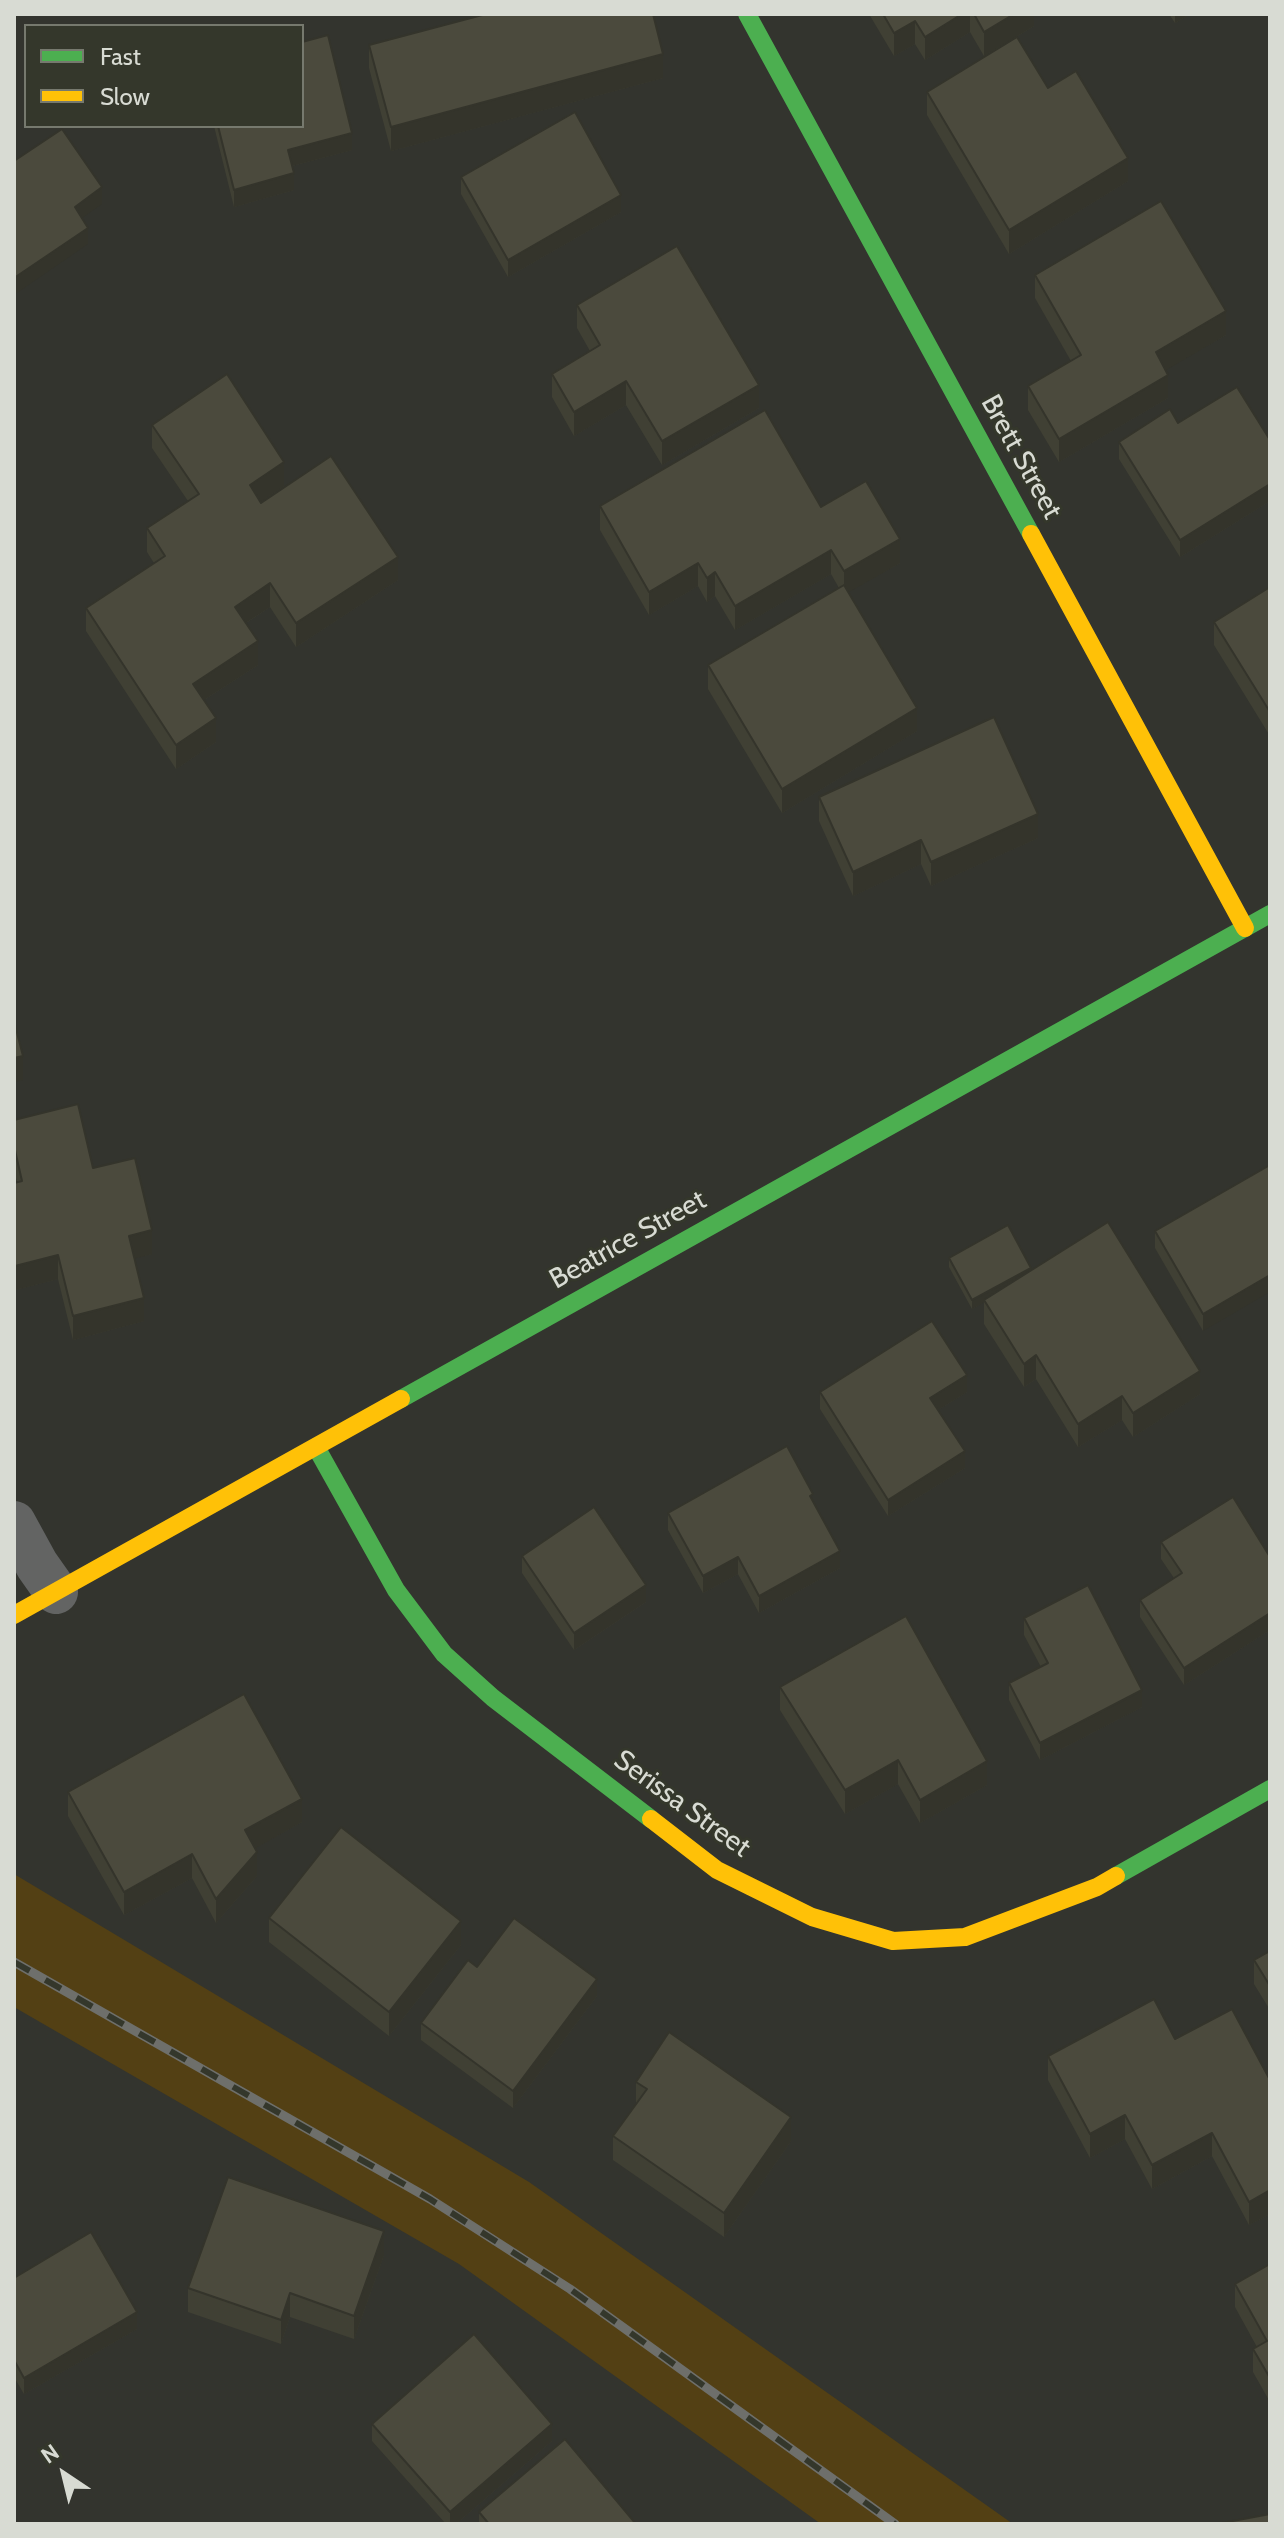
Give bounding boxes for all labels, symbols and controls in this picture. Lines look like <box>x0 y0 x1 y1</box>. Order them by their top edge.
legend <box>24 24 304 128</box>
text: Fast <box>100 42 141 71</box>
text: Slow <box>100 82 150 111</box>
street label: Brett Street <box>973 389 1069 525</box>
street label: Beatrice Street <box>544 1183 712 1297</box>
street label: Serissa Street <box>607 1743 757 1865</box>
north arrow <box>24 2434 104 2514</box>
text: N <box>36 2438 64 2469</box>

